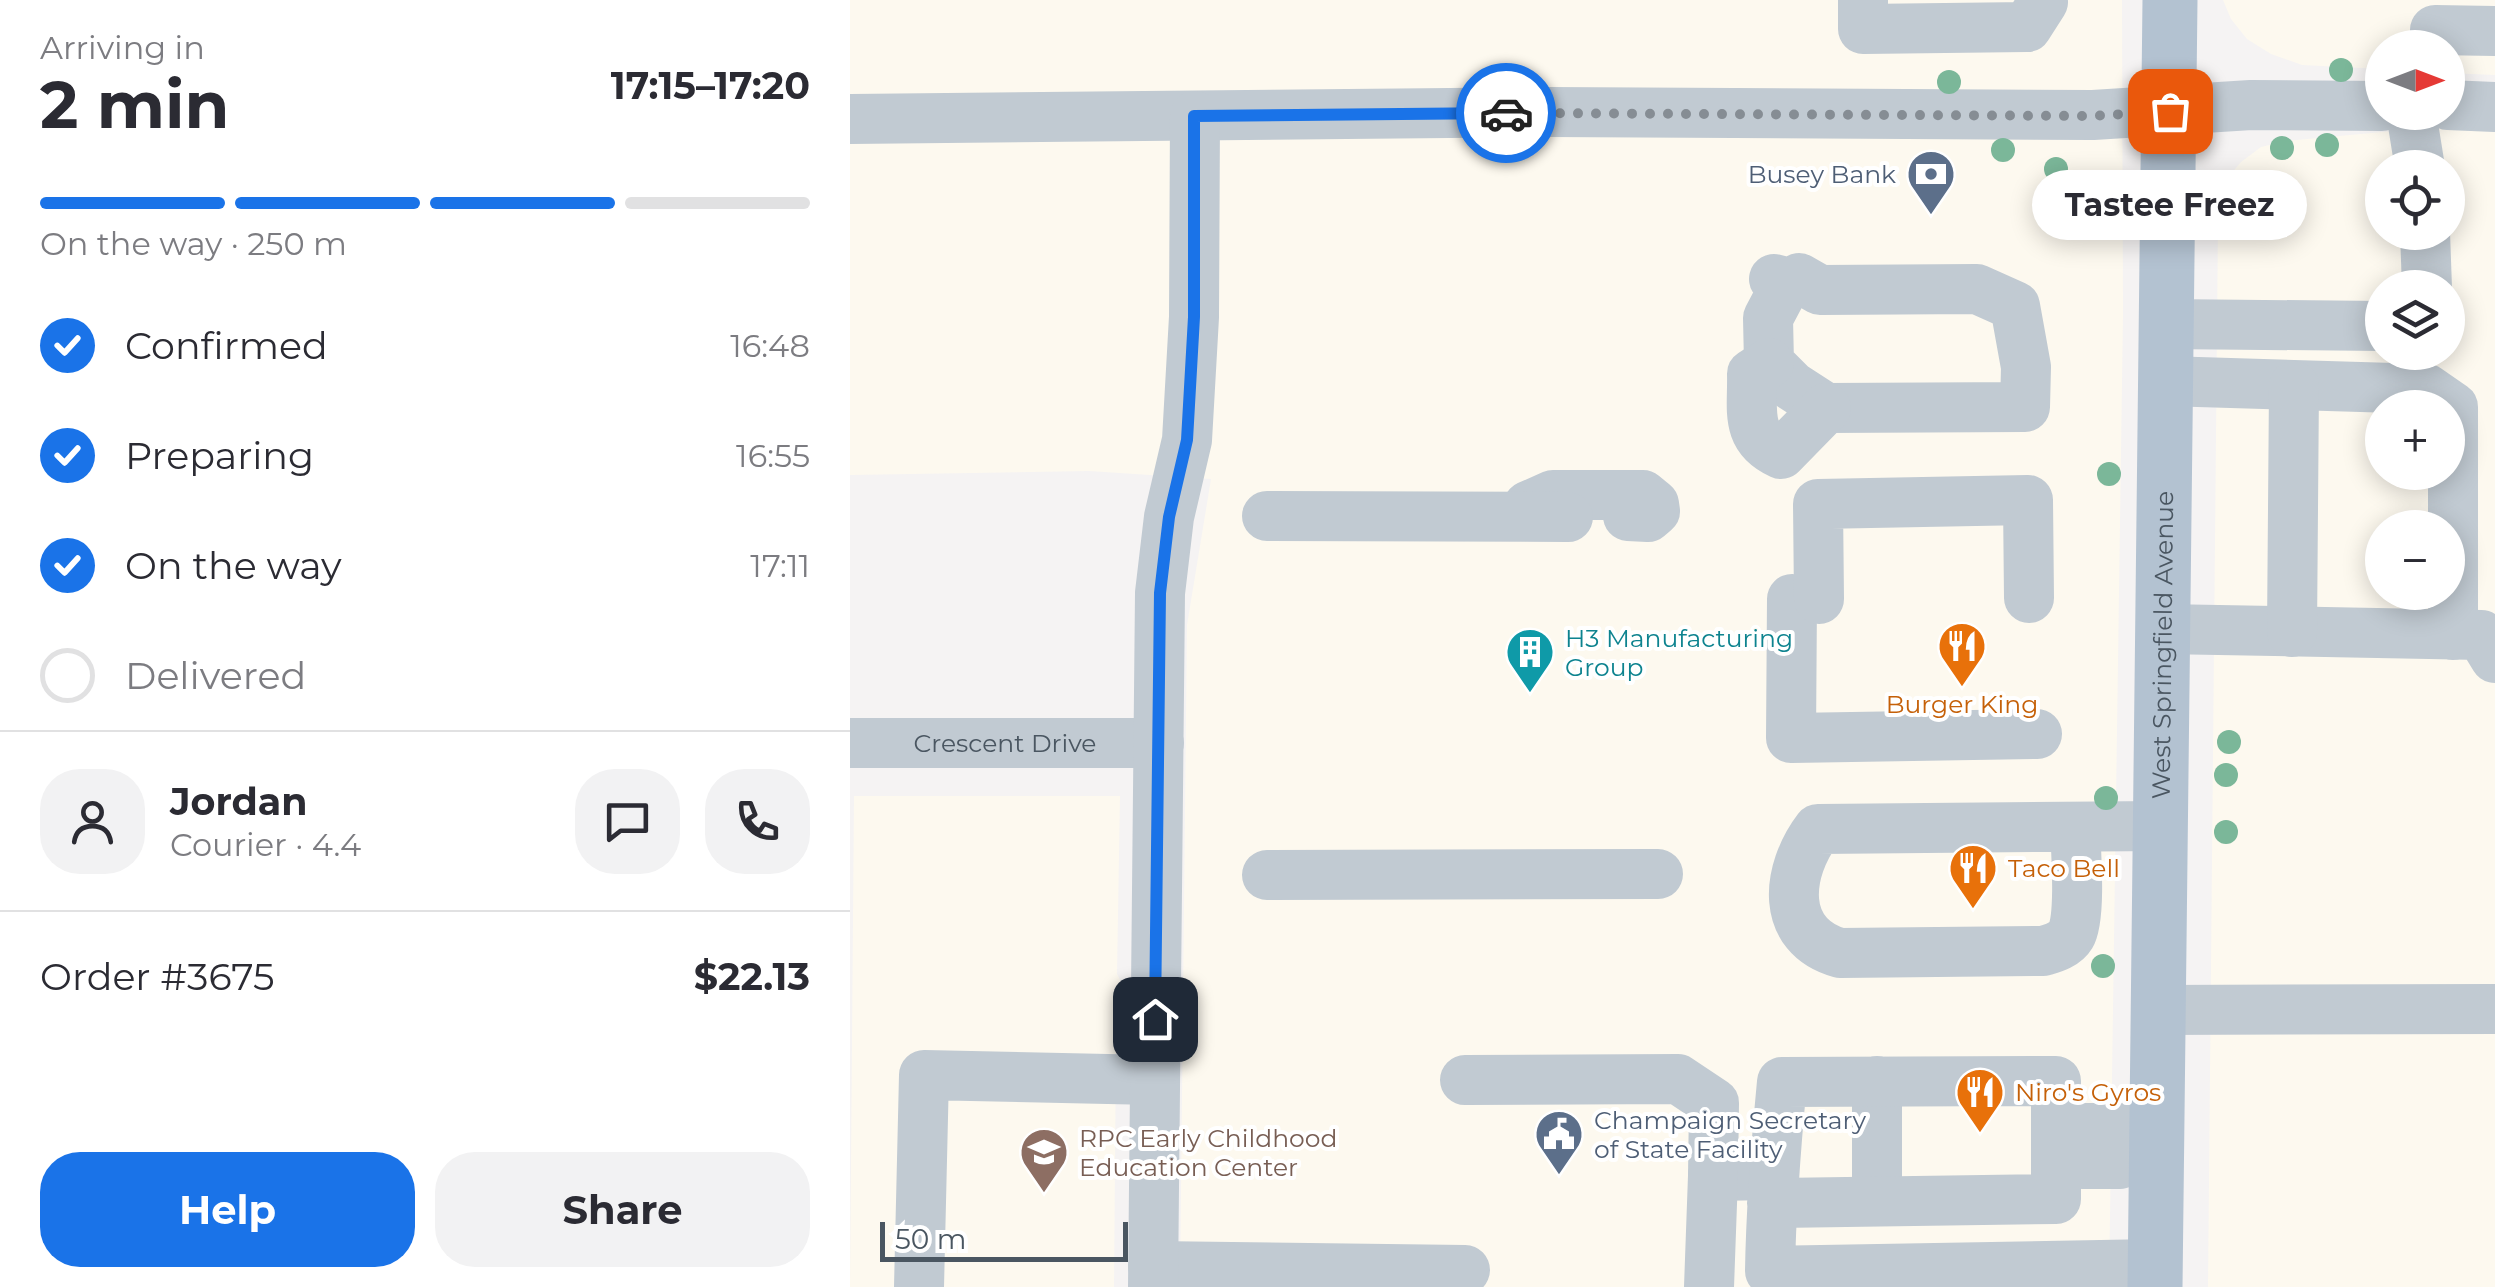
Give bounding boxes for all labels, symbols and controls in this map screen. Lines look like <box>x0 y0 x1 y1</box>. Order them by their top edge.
text: Arriving in <box>40 28 205 67</box>
north arrow <box>2365 30 2465 130</box>
map controls <box>2365 30 2465 610</box>
text: 17:15–17:20 <box>611 62 810 109</box>
courier <box>1456 63 1556 163</box>
text: 2 min <box>40 65 229 144</box>
pin <box>2128 69 2213 154</box>
icon: bag <box>2143 84 2198 139</box>
icon: car <box>1479 86 1534 141</box>
bank icon: Busey Bank <box>1905 148 1957 216</box>
button: locate <box>2365 150 2465 250</box>
place label: Busey Bank <box>1748 159 1896 189</box>
callout: Tastee Freez <box>2032 171 2308 241</box>
text: Tastee Freez <box>2065 185 2274 224</box>
text: On the way · 250 m <box>40 224 347 263</box>
button: layers <box>2365 270 2465 370</box>
icon: check <box>40 318 95 373</box>
text: Confirmed <box>125 322 328 369</box>
text: 16:48 <box>730 326 810 365</box>
button: + <box>2365 390 2465 490</box>
icon: check <box>40 428 95 483</box>
text: Preparing <box>125 432 314 479</box>
text: 16:55 <box>736 436 810 475</box>
street label: West Springfield Avenue <box>2146 491 2179 799</box>
button: − <box>2365 510 2465 610</box>
icon: check <box>40 538 95 593</box>
text: On the way <box>125 542 342 589</box>
text: 17:11 <box>750 546 810 585</box>
restaurant icon: Burger King <box>1936 620 1988 688</box>
place label: H3 Manufacturing Group <box>1565 623 1793 682</box>
building icon: H3 Manufacturing Group <box>1504 626 1556 694</box>
text: Delivered <box>125 652 306 699</box>
place label: Burger King <box>1886 689 2038 719</box>
street label: Crescent Drive <box>914 728 1096 758</box>
button: person <box>40 769 145 874</box>
button: chat <box>575 769 680 874</box>
button: phone <box>705 769 810 874</box>
text: Jordan <box>170 778 308 825</box>
text: Courier · 4.4 <box>170 825 361 864</box>
restaurant icon: Taco Bell <box>1947 842 1999 910</box>
place label: Taco Bell <box>2008 853 2120 883</box>
text: Order #3675 <box>40 953 274 1000</box>
text: $22.13 <box>694 953 810 1000</box>
pin <box>1113 977 1198 1062</box>
icon: home <box>1128 992 1183 1047</box>
restaurant icon: Niro's Gyros <box>1954 1066 2006 1134</box>
place label: Niro's Gyros <box>2015 1077 2161 1107</box>
place label: Champaign Secretary of State Facility <box>1594 1105 1866 1164</box>
public building icon: Champaign Secretary of State Facility <box>1533 1108 1585 1176</box>
place label: RPC Early Childhood Education Center <box>1079 1123 1337 1182</box>
school or university icon: RPC Early Childhood Education Center <box>1018 1126 1070 1194</box>
button: Help <box>40 1152 415 1267</box>
button: Share <box>435 1152 810 1267</box>
scale bar <box>880 1217 1128 1262</box>
text: 50 m <box>895 1222 966 1256</box>

